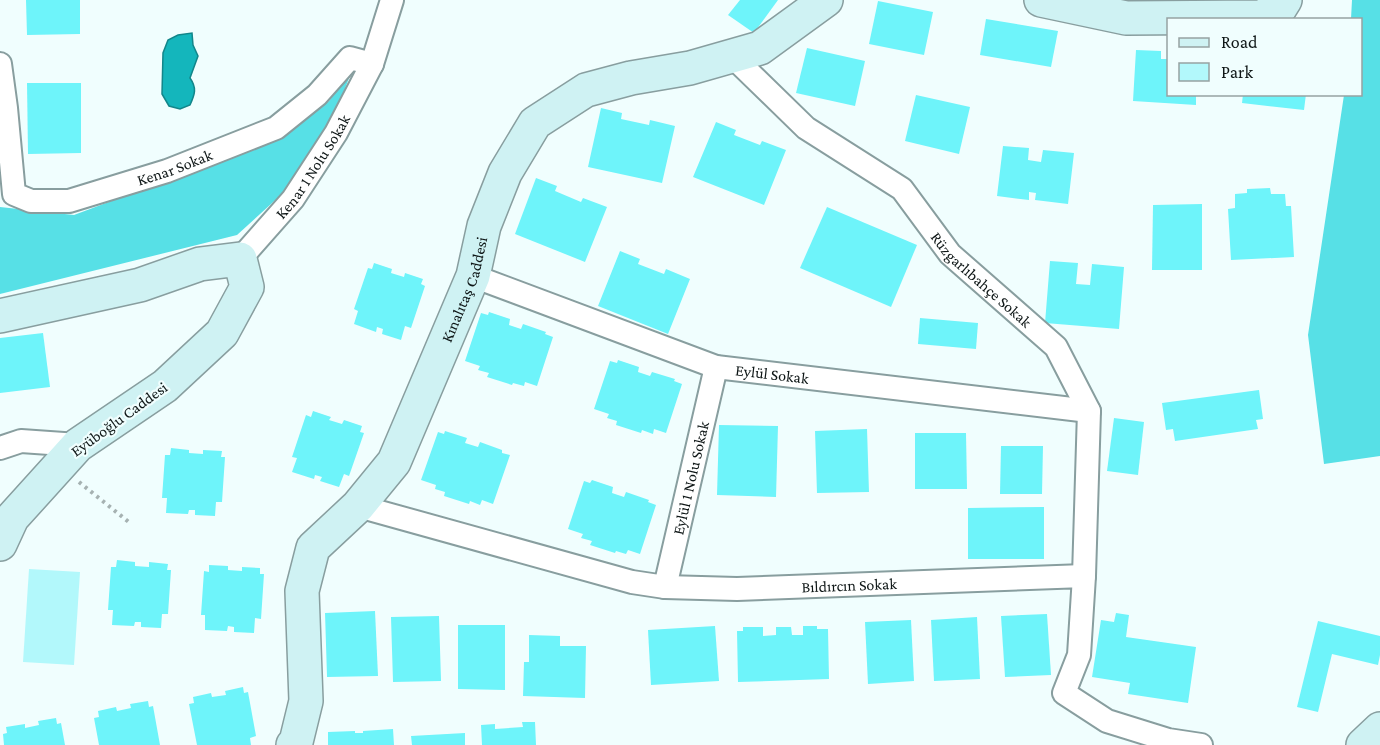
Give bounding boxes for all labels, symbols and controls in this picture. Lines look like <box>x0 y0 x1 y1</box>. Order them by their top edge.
legend <box>1167 18 1362 96</box>
text: Road <box>1221 32 1258 52</box>
text: Park <box>1221 62 1253 82</box>
street label: Kenar 1 Nolu Sokak <box>272 111 353 222</box>
street label: Kenar Sokak <box>135 145 215 188</box>
street label: Rüzgarlıbahçe Sokak <box>928 228 1036 331</box>
street label: Kınalıtaş Caddesi <box>438 235 490 344</box>
street label: Eylül Sokak <box>735 361 810 386</box>
street label: Eyüboğlu Caddesi <box>68 378 171 460</box>
street label: Eylül 1 Nolu Sokak <box>669 419 712 536</box>
street label: Bıldırcın Sokak <box>801 575 898 595</box>

